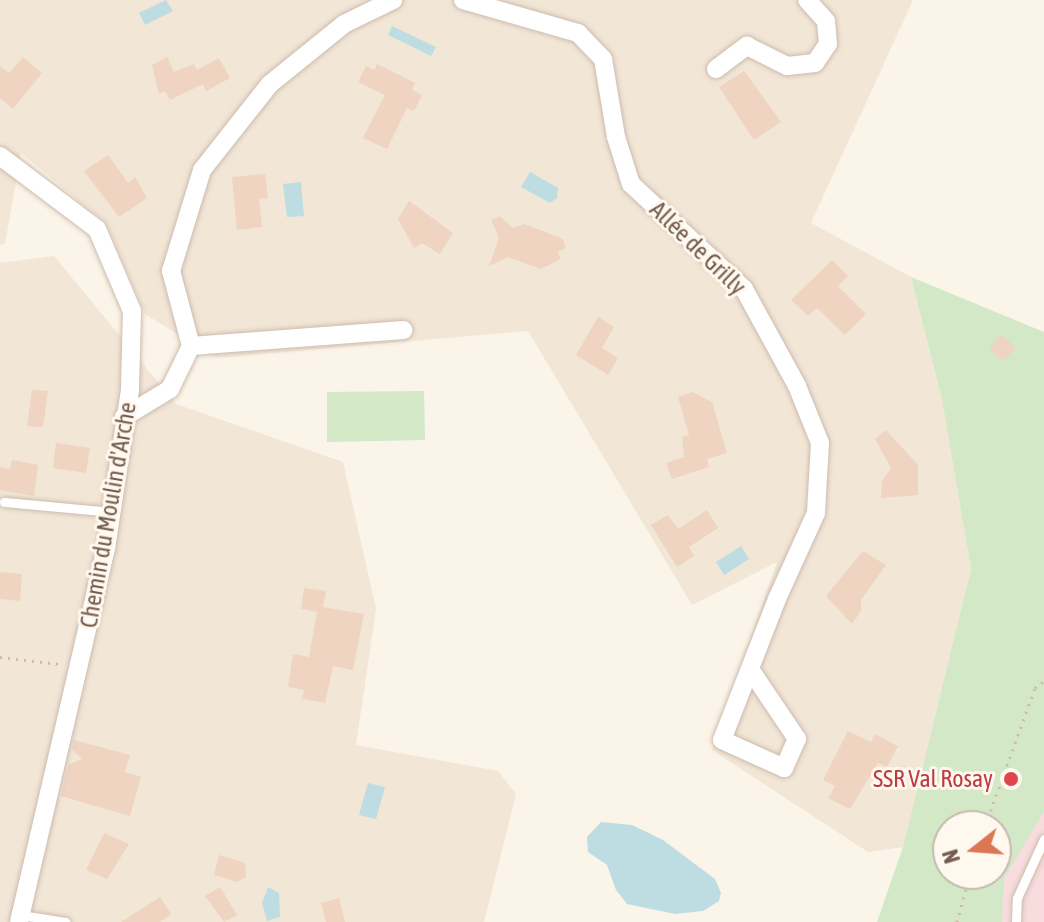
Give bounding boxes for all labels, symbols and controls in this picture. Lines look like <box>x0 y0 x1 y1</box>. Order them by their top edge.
street label: Allée de Grilly <box>644 195 752 301</box>
street label: Chemin du Moulin d'Arche <box>74 400 142 630</box>
place label: SSR Val Rosay <box>873 765 993 793</box>
marker: SSR Val Rosay <box>1000 768 1022 790</box>
north arrow <box>932 810 1012 890</box>
text: N <box>937 846 965 866</box>

